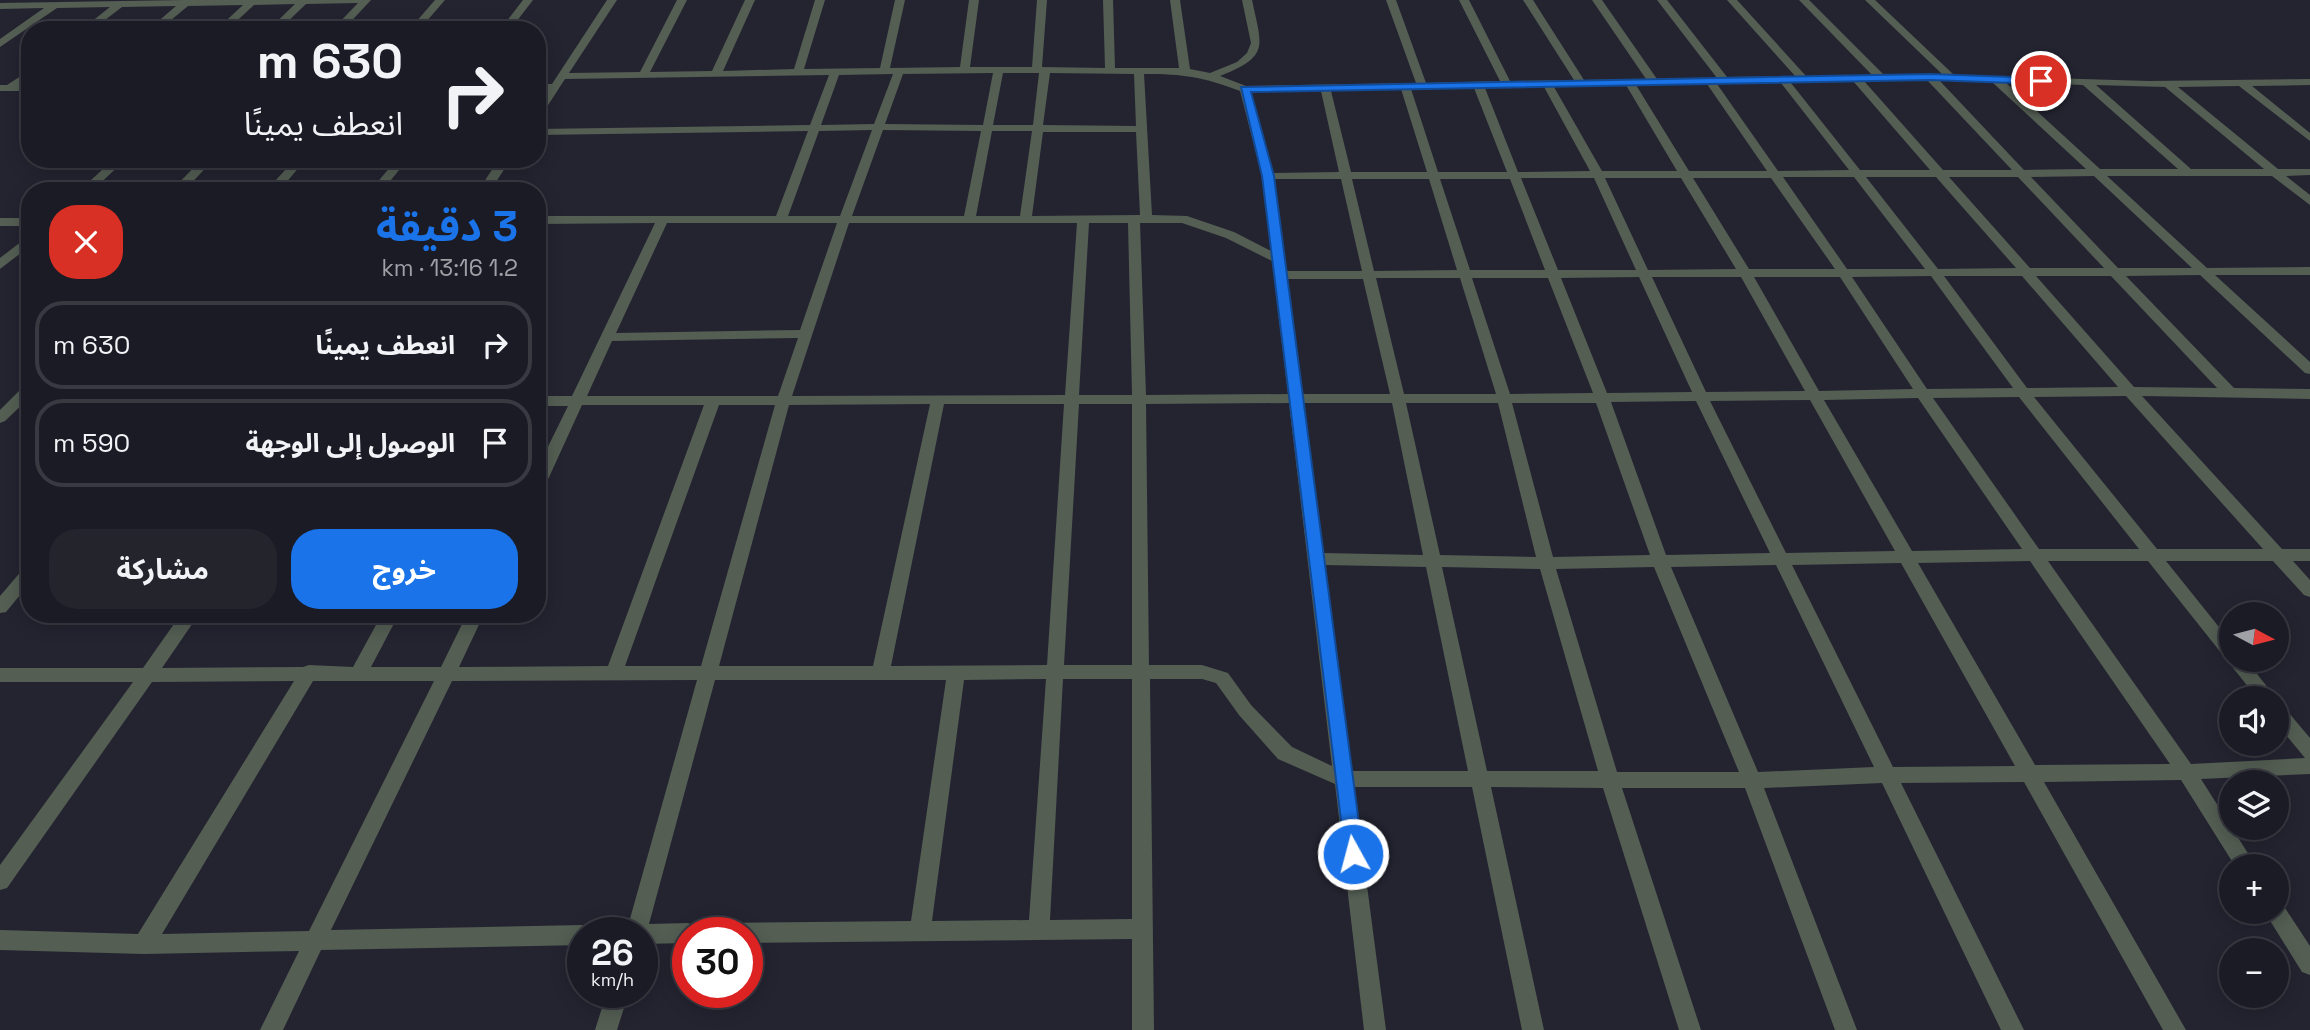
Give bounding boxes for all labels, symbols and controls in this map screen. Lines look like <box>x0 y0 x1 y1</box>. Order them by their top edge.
text: 630 m <box>257 30 403 92</box>
icon: right <box>427 49 518 140</box>
pin <box>2011 51 2071 111</box>
icon: arrive <box>2022 62 2060 100</box>
text: انعطف يمينًا <box>244 104 403 144</box>
text: 3 دقيقة <box>376 200 518 253</box>
button: close <box>49 205 123 279</box>
text: 1.2 km · 13:16 <box>381 253 518 283</box>
icon: right <box>476 326 514 364</box>
text: 630 m <box>53 328 130 362</box>
text: انعطف يمينًا <box>315 328 455 362</box>
icon: arrive <box>476 424 514 462</box>
text: 590 m <box>53 426 130 460</box>
text: الوصول إلى الوجهة <box>245 426 455 460</box>
button: مشاركة <box>49 529 277 609</box>
button: خروج <box>291 529 518 609</box>
north arrow <box>2219 602 2289 672</box>
map controls <box>2219 602 2289 1008</box>
button: sound <box>2219 686 2289 756</box>
button: layers <box>2219 770 2289 840</box>
position arrow <box>1316 817 1390 891</box>
button: + <box>2219 854 2289 924</box>
speed limit sign: 30 <box>672 917 763 1008</box>
text: 26 <box>591 931 634 975</box>
button: − <box>2219 938 2289 1008</box>
text: km/h <box>591 968 634 991</box>

